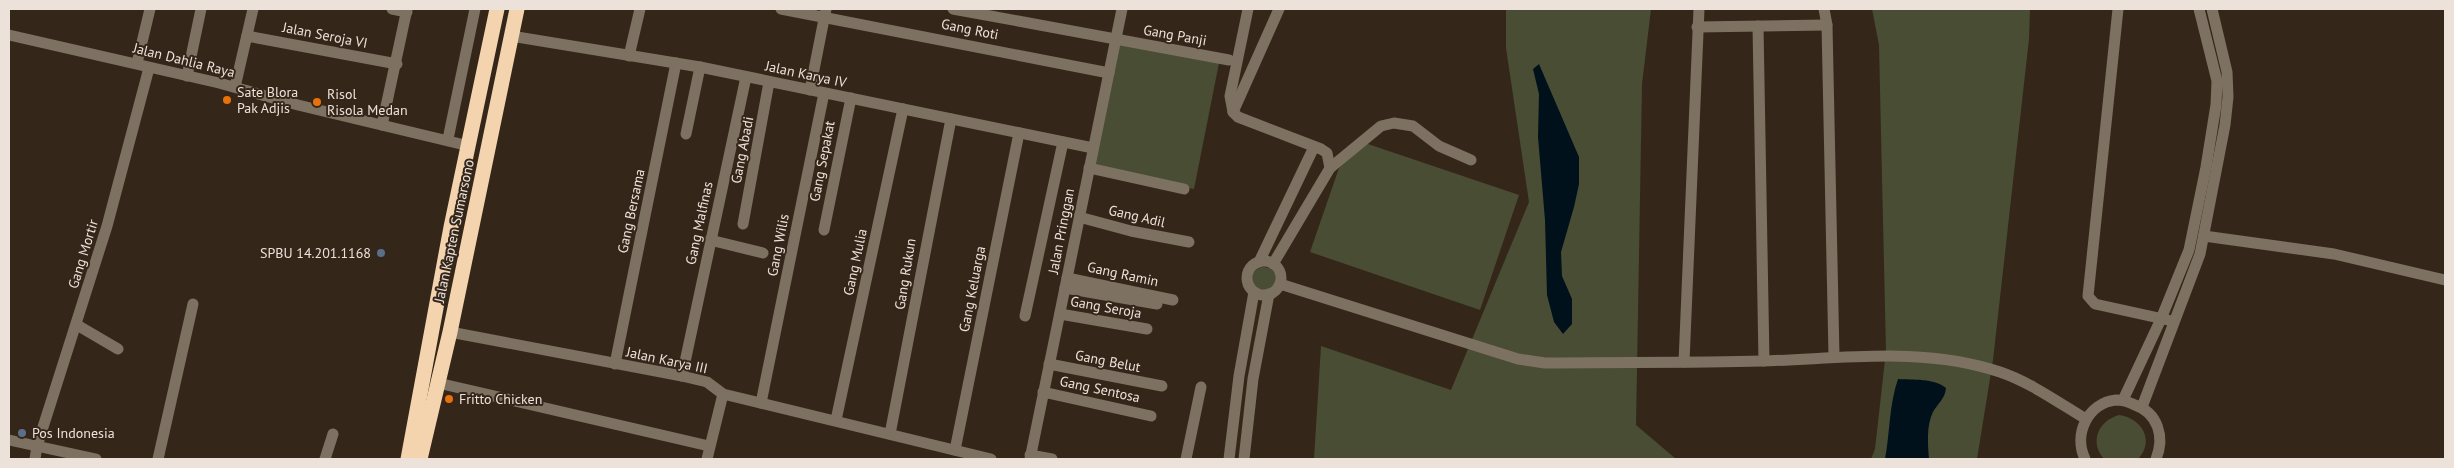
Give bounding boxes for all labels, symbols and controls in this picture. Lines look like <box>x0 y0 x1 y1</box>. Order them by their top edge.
street label: Gang Roti <box>940 15 1000 43</box>
street label: Jalan Seroja VI <box>280 18 369 52</box>
street label: Gang Panji <box>1142 21 1208 49</box>
street label: Jalan Dahlia Raya <box>130 38 237 81</box>
street label: Jalan Karya IV <box>763 56 848 91</box>
place label: Sate Blora Pak Adjis <box>237 83 298 117</box>
place label: Risol Risola Medan <box>327 85 408 119</box>
marker: Sate Blora Pak Adjis <box>221 94 233 106</box>
marker: Risol Risola Medan <box>311 96 323 108</box>
street label: Gang Abadi <box>727 115 757 185</box>
street label: Gang Sepakat <box>805 119 839 203</box>
street label: Jalan Kapten Sumarsono <box>430 158 478 305</box>
street label: Gang Bersama <box>613 167 649 255</box>
street label: Gang Malfinas <box>681 180 717 266</box>
street label: Jalan Pringgan <box>1044 187 1078 276</box>
street label: Gang Adil <box>1107 201 1167 231</box>
street label: Gang Wilis <box>763 212 793 278</box>
street label: Gang Mortir <box>64 217 102 291</box>
street label: Gang Mulia <box>839 227 871 297</box>
street label: Gang Rukun <box>890 237 920 311</box>
place label: SPBU 14.201.1168 <box>260 244 371 262</box>
street label: Gang Keluarga <box>955 244 989 334</box>
marker: SPBU 14.201.1168 <box>375 247 387 259</box>
street label: Gang Ramin <box>1086 258 1160 290</box>
street label: Gang Seroja <box>1069 292 1143 322</box>
street label: Jalan Karya III <box>624 342 709 377</box>
street label: Gang Belut <box>1074 346 1142 376</box>
street label: Gang Sentosa <box>1058 372 1142 406</box>
place label: Fritto Chicken <box>459 390 542 408</box>
marker: Fritto Chicken <box>443 393 455 405</box>
place label: Pos Indonesia <box>32 424 115 442</box>
marker: Pos Indonesia <box>16 427 28 439</box>

